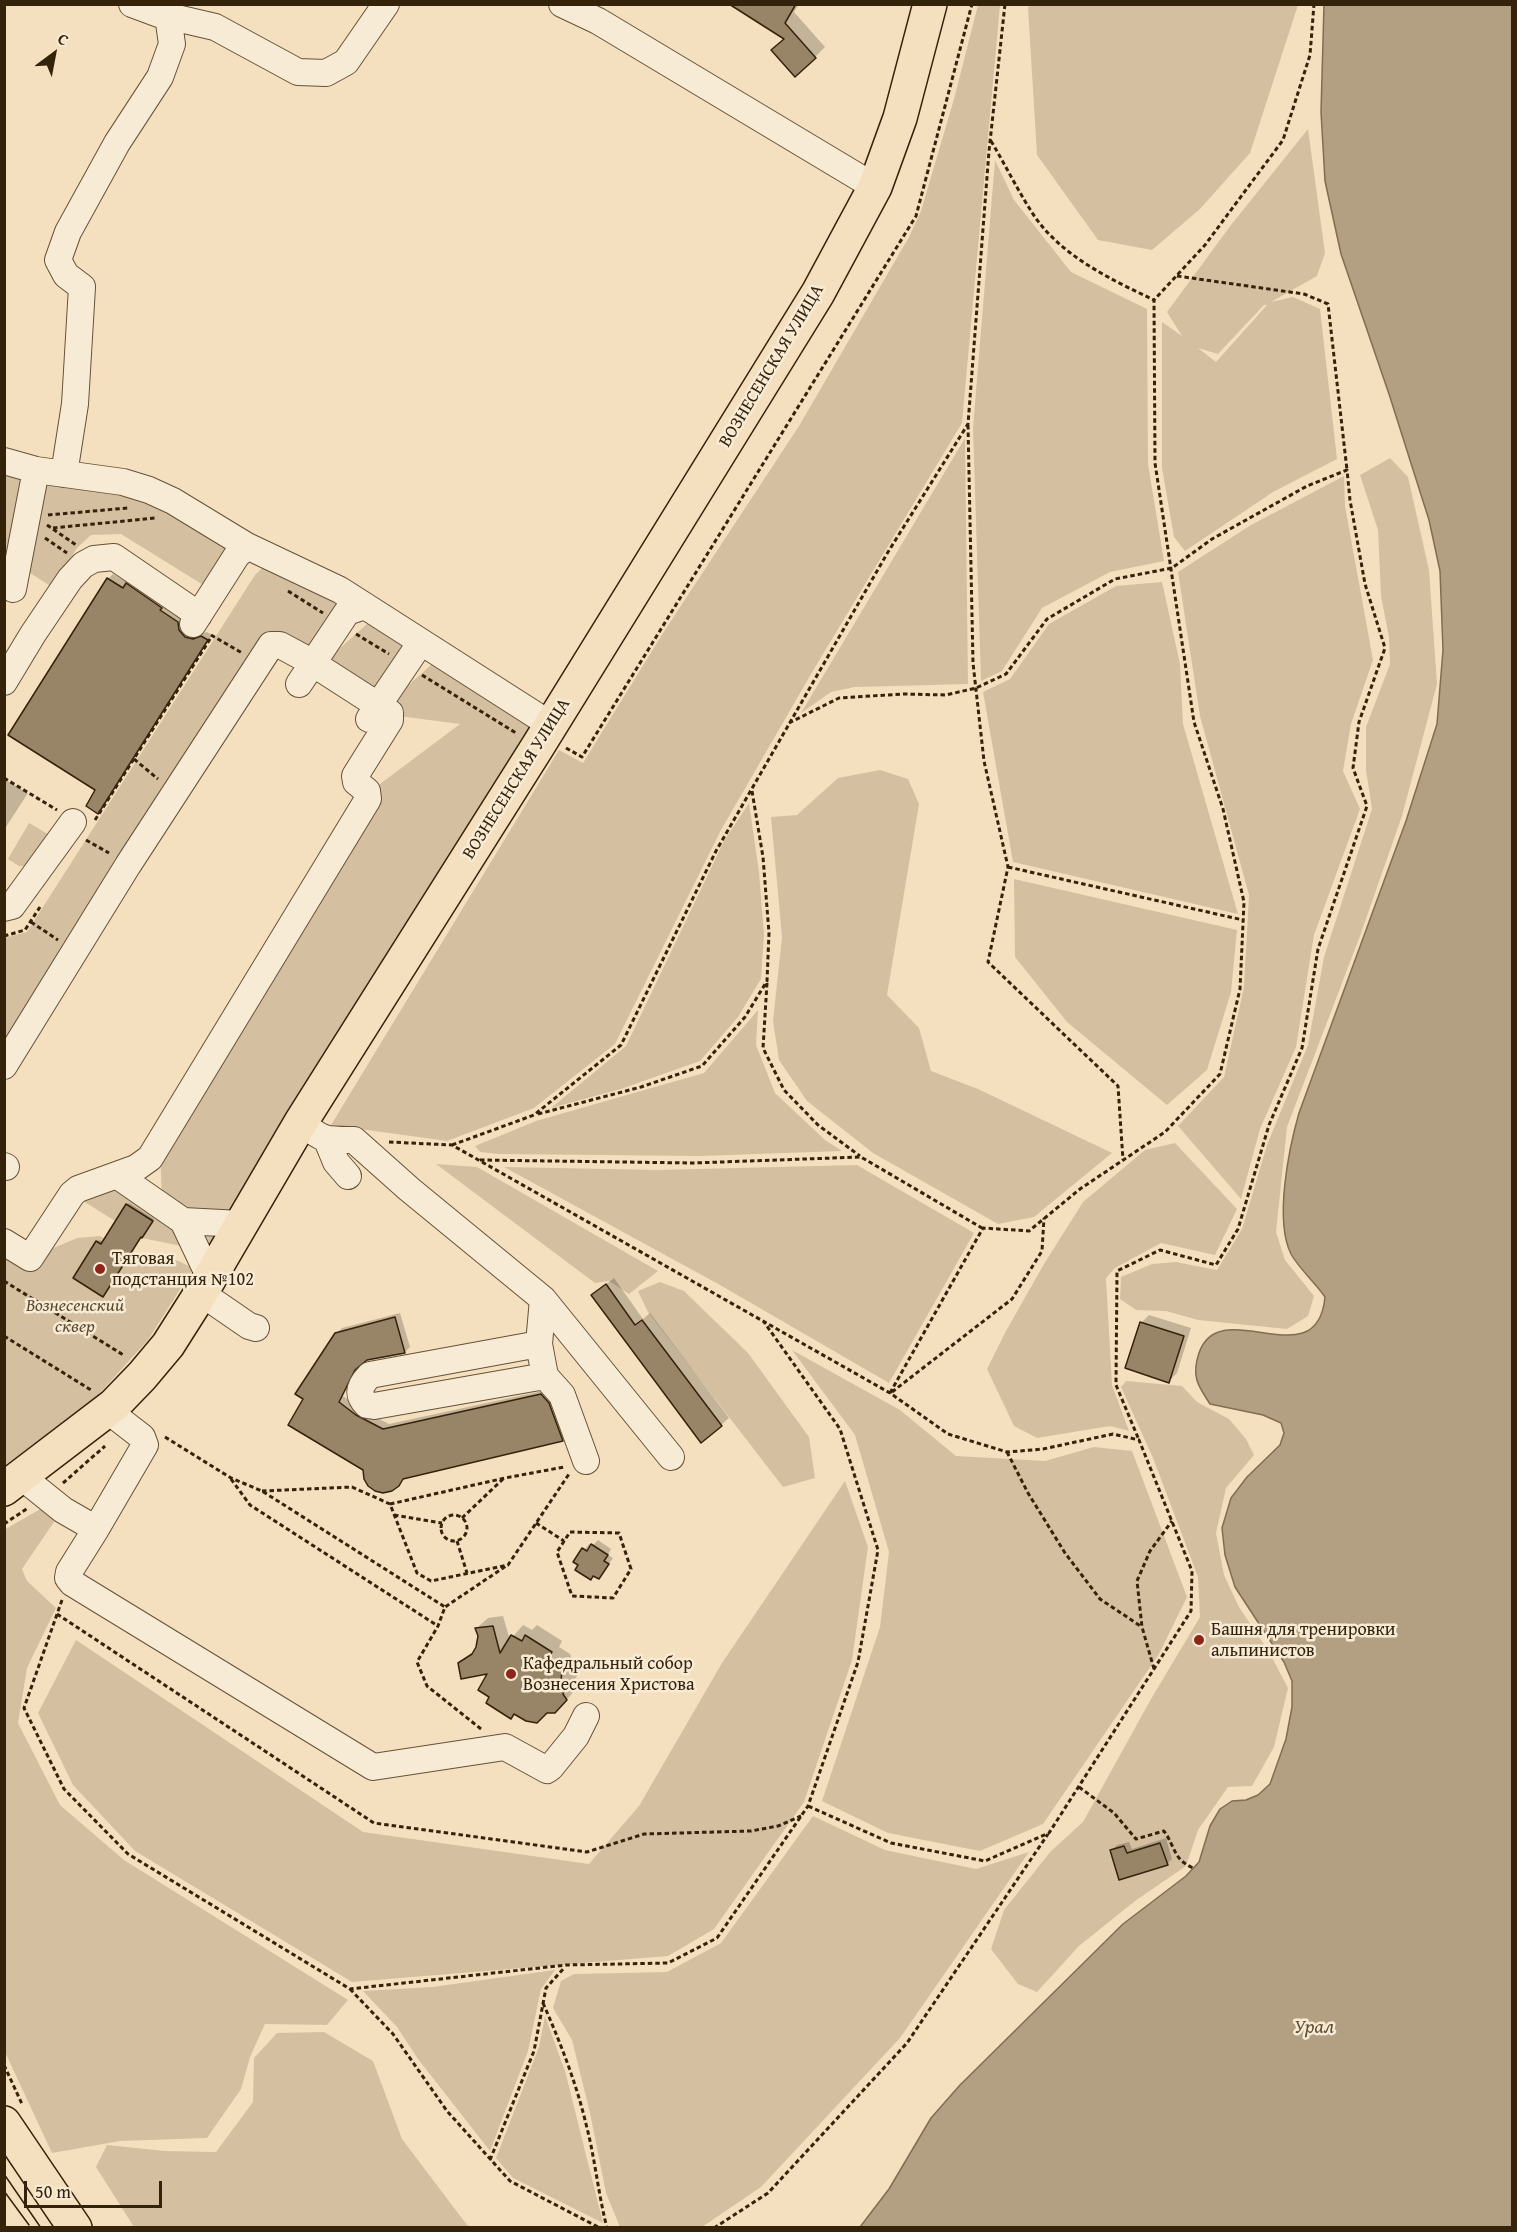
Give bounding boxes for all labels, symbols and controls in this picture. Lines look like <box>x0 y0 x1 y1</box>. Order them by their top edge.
north arrow <box>24 24 84 84</box>
text: С <box>53 26 74 51</box>
street label: ВОЗНЕСЕНСКАЯ УЛИЦА <box>715 281 829 451</box>
street label: ВОЗНЕСЕНСКАЯ УЛИЦА <box>459 695 575 863</box>
place label: Тяговая подстанция №102 <box>112 1248 254 1290</box>
marker: Тяговая подстанция №102 <box>93 1262 107 1276</box>
park label: Вознесенский cквер <box>26 1295 124 1338</box>
place label: Башня для тренировки альпинистов <box>1211 1619 1395 1662</box>
marker: Башня для тренировки альпинистов <box>1192 1633 1206 1647</box>
place label: Кафедральный собор Вознесения Христова <box>523 1653 695 1696</box>
marker: Кафедральный собор Вознесения Христова <box>504 1667 518 1681</box>
water label: Урал <box>1294 2016 1334 2040</box>
scale bar <box>27 2169 165 2207</box>
text: 50 m <box>35 2178 71 2205</box>

